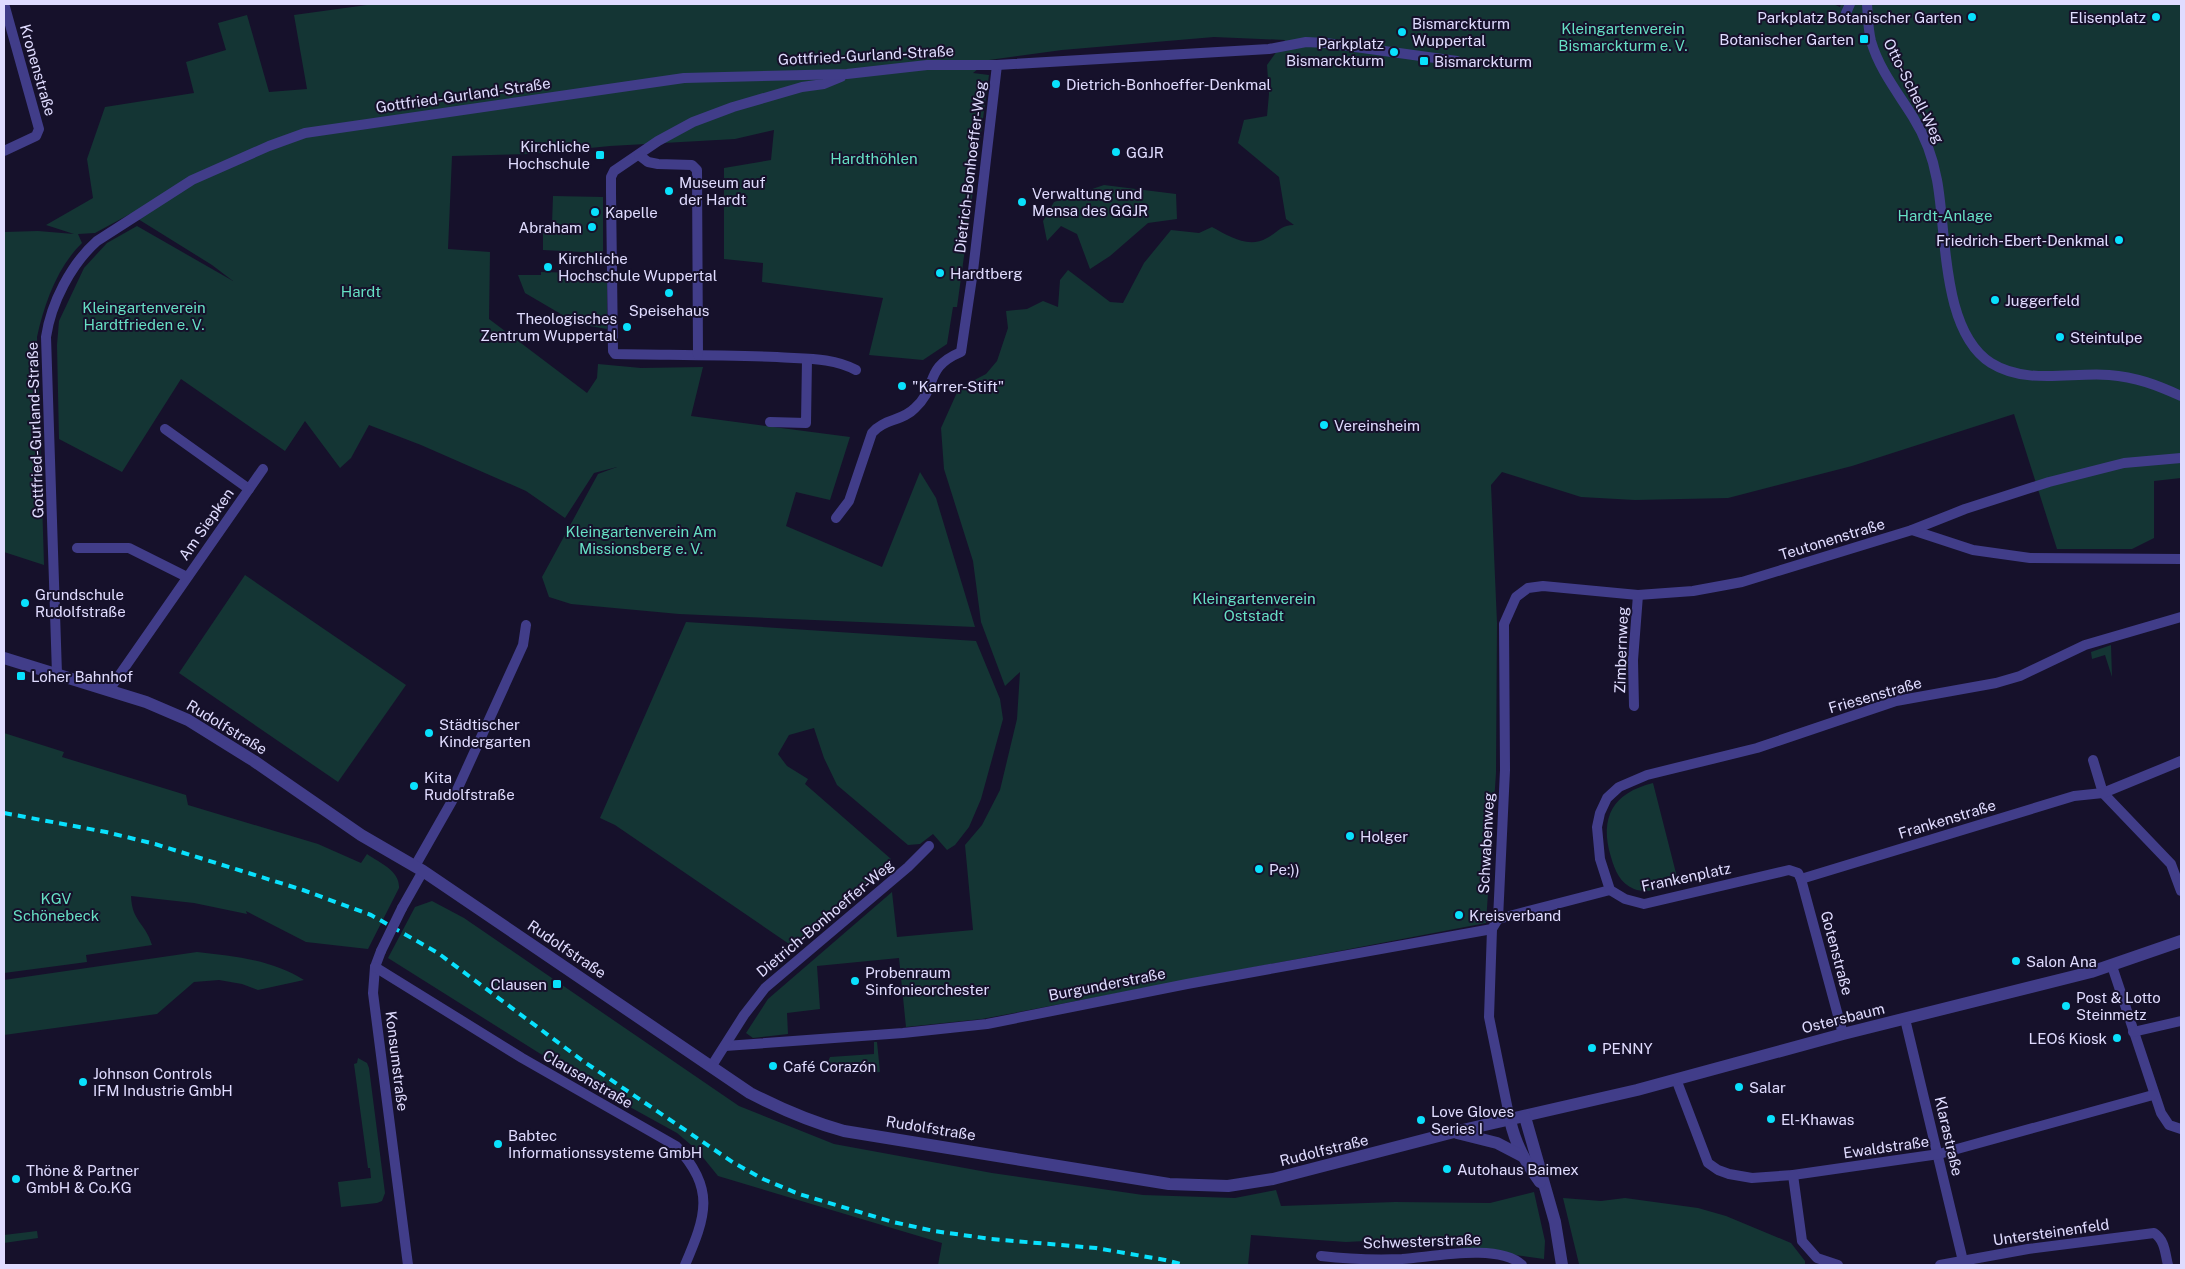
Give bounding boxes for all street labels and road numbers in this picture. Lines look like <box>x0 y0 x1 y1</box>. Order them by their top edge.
street label: Kronenstraße <box>17 22 59 118</box>
street label: Otto-Schell-Weg <box>1880 36 1948 146</box>
street label: Gottfried-Gurland-Straße <box>778 42 954 68</box>
street label: Gottfried-Gurland-Straße <box>375 74 551 116</box>
street label: Dietrich-Bonhoeffer-Weg <box>951 80 989 254</box>
street label: Gottfried-Gurland-Straße <box>23 342 47 518</box>
street label: Am Siepken <box>175 485 237 563</box>
street label: Teutonenstraße <box>1777 515 1887 563</box>
street label: Zimbernweg <box>1611 606 1631 694</box>
street label: Friesenstraße <box>1826 674 1924 716</box>
street label: Rudolfstraße <box>184 696 270 758</box>
street label: Schwabenweg <box>1475 792 1497 894</box>
street label: Frankenstraße <box>1896 796 1998 842</box>
street label: Dietrich-Bonhoeffer-Weg <box>753 856 897 980</box>
street label: Frankenplatz <box>1640 859 1732 895</box>
street label: Gotenstraße <box>1818 909 1856 997</box>
street label: Rudolfstraße <box>525 917 609 981</box>
street label: Burgunderstraße <box>1047 964 1167 1004</box>
street label: Ostersbaum <box>1800 999 1886 1037</box>
street label: Konsumstraße <box>382 1010 412 1112</box>
street label: Clausenstraße <box>540 1046 636 1112</box>
street label: Klarastraße <box>1932 1094 1966 1178</box>
street label: Rudolfstraße <box>885 1113 977 1143</box>
street label: Rudolfstraße <box>1278 1131 1370 1169</box>
street label: Ewaldstraße <box>1842 1133 1930 1161</box>
street label: Untersteinenfeld <box>1992 1215 2110 1249</box>
street label: Schwesterstraße <box>1363 1230 1481 1252</box>

